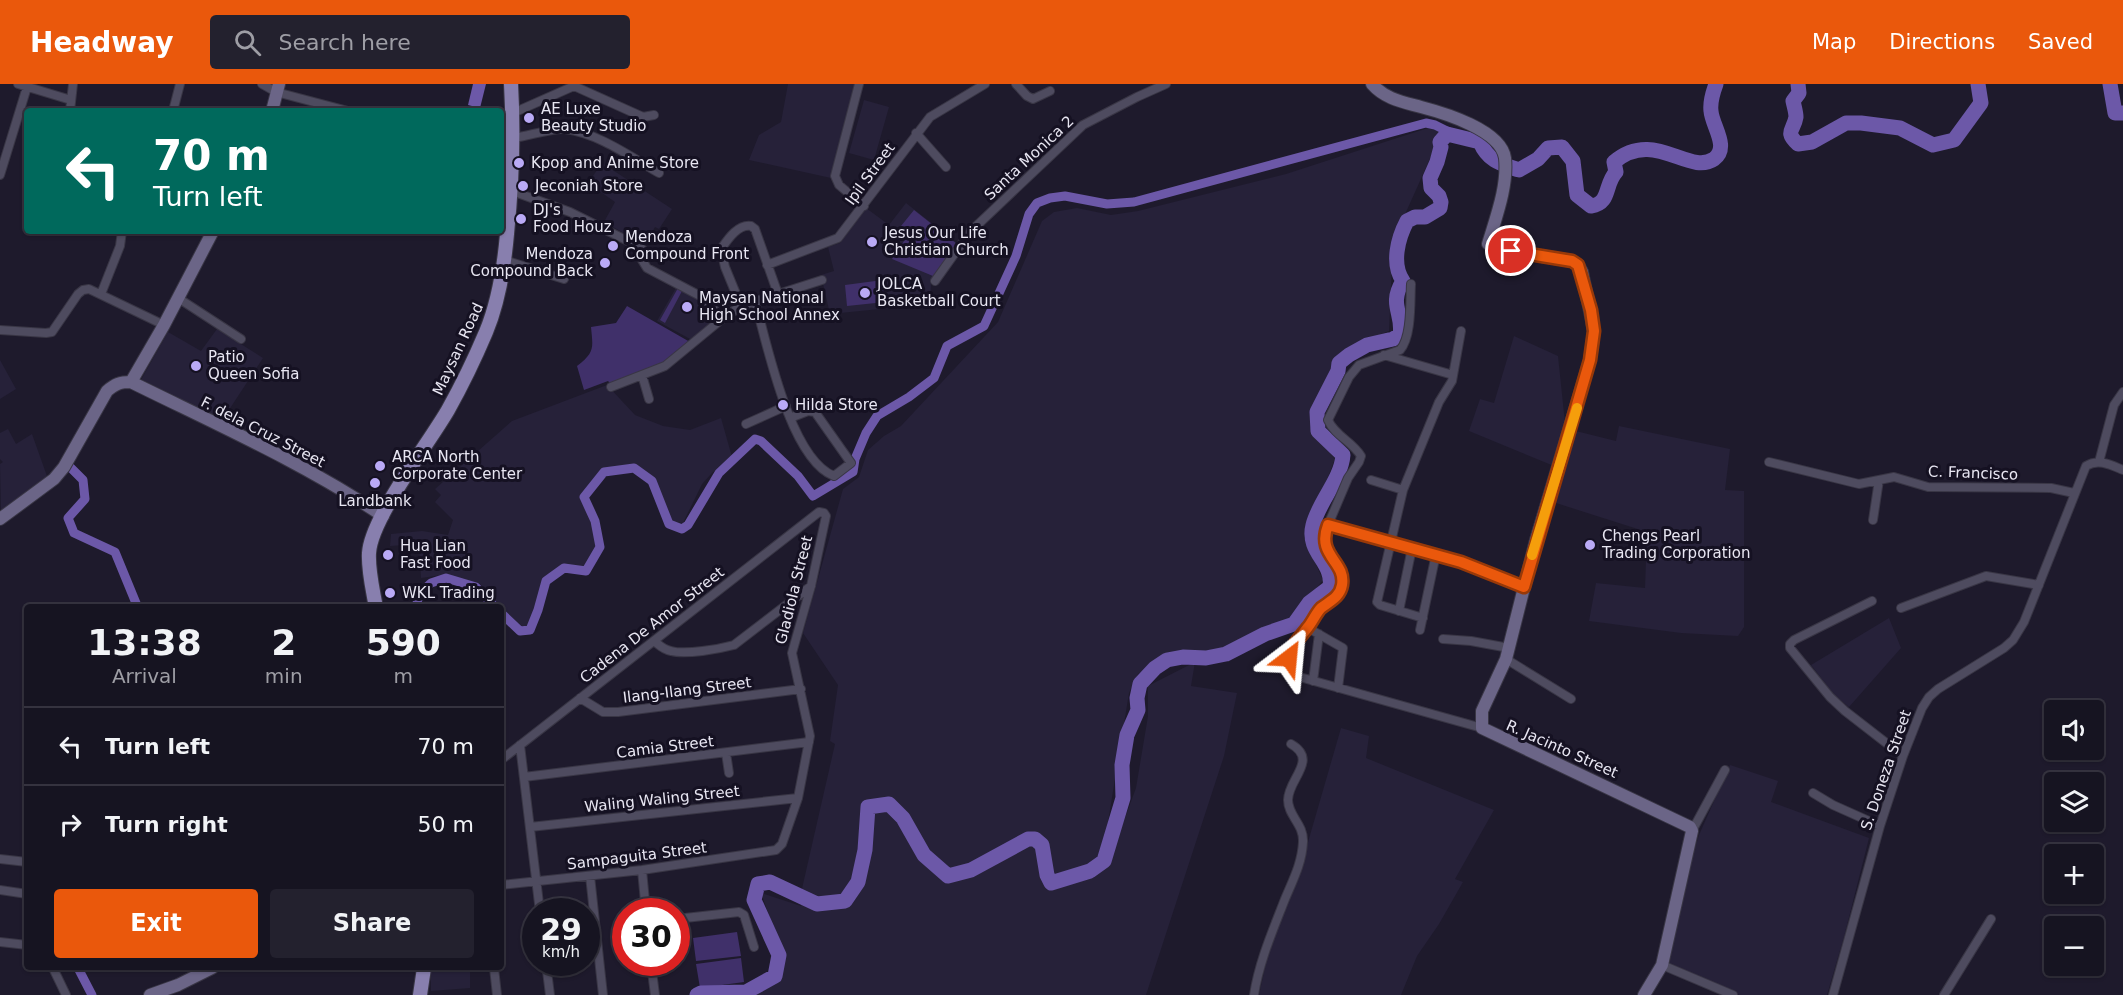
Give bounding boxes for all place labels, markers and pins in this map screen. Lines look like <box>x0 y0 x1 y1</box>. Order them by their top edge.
place label: AE Luxe Beauty Studio <box>541 100 647 135</box>
marker: AE Luxe Beauty Studio <box>522 111 536 125</box>
place label: Kpop and Anime Store <box>531 154 699 172</box>
marker: Kpop and Anime Store <box>512 156 526 170</box>
place label: Jeconiah Store <box>534 177 643 195</box>
marker: Jeconiah Store <box>516 179 530 193</box>
place label: DJ's Food Houz <box>533 201 612 236</box>
marker: DJ's Food Houz <box>514 212 528 226</box>
place label: Jesus Our Life Christian Church <box>883 224 1009 259</box>
pin <box>1485 225 1536 276</box>
place label: Mendoza Compound Front <box>625 228 749 263</box>
marker: Jesus Our Life Christian Church <box>865 235 879 249</box>
marker: Mendoza Compound Front <box>606 239 620 253</box>
place label: Mendoza Compound Back <box>470 245 593 280</box>
marker: Mendoza Compound Back <box>598 256 612 270</box>
place label: JOLCA Basketball Court <box>876 275 1001 310</box>
marker: JOLCA Basketball Court <box>858 286 872 300</box>
place label: Maysan National High School Annex <box>699 289 840 324</box>
marker: Maysan National High School Annex <box>680 300 694 314</box>
place label: Patio Queen Sofia <box>208 348 299 383</box>
marker: Patio Queen Sofia <box>189 359 203 373</box>
place label: Hilda Store <box>795 396 878 414</box>
marker: Hilda Store <box>776 398 790 412</box>
place label: ARCA North Corporate Center <box>392 448 523 483</box>
marker: ARCA North Corporate Center <box>373 459 387 473</box>
marker: Landbank <box>368 476 382 490</box>
place label: Landbank <box>338 492 412 510</box>
place label: Chengs Pearl Trading Corporation <box>1601 527 1750 562</box>
place label: Hua Lian Fast Food <box>400 537 471 572</box>
marker: Chengs Pearl Trading Corporation <box>1583 538 1597 552</box>
marker: Hua Lian Fast Food <box>381 548 395 562</box>
place label: WKL Trading <box>402 584 495 602</box>
marker: WKL Trading <box>383 586 397 600</box>

